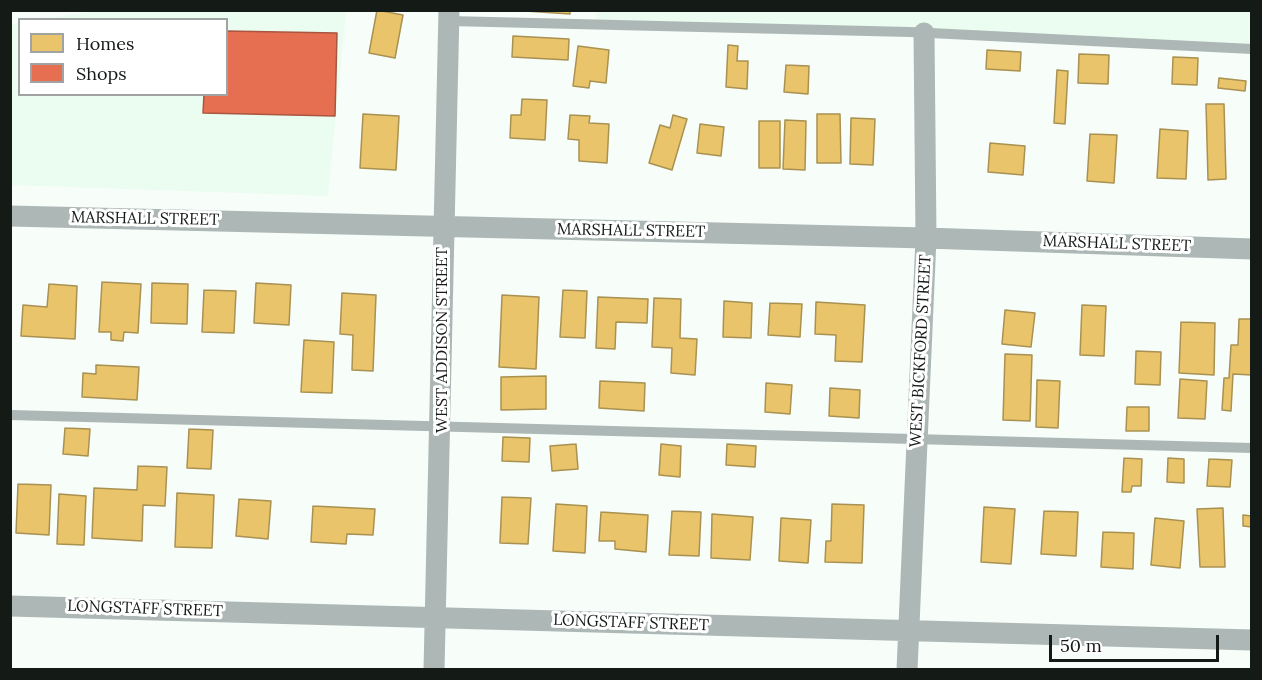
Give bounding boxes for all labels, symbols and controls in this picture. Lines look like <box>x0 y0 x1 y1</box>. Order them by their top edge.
legend <box>18 18 228 96</box>
text: Homes <box>76 32 134 55</box>
text: Shops <box>76 62 127 85</box>
street label: MARSHALL STREET <box>71 208 219 230</box>
street label: MARSHALL STREET <box>557 220 705 242</box>
street label: MARSHALL STREET <box>1042 232 1192 256</box>
street label: WEST ADDISON STREET <box>432 247 452 433</box>
street label: WEST BICKFORD STREET <box>906 254 936 448</box>
street label: LONGSTAFF STREET <box>67 597 223 621</box>
street label: LONGSTAFF STREET <box>553 611 709 635</box>
scale bar <box>1052 623 1222 661</box>
text: 50 m <box>1060 634 1102 657</box>

